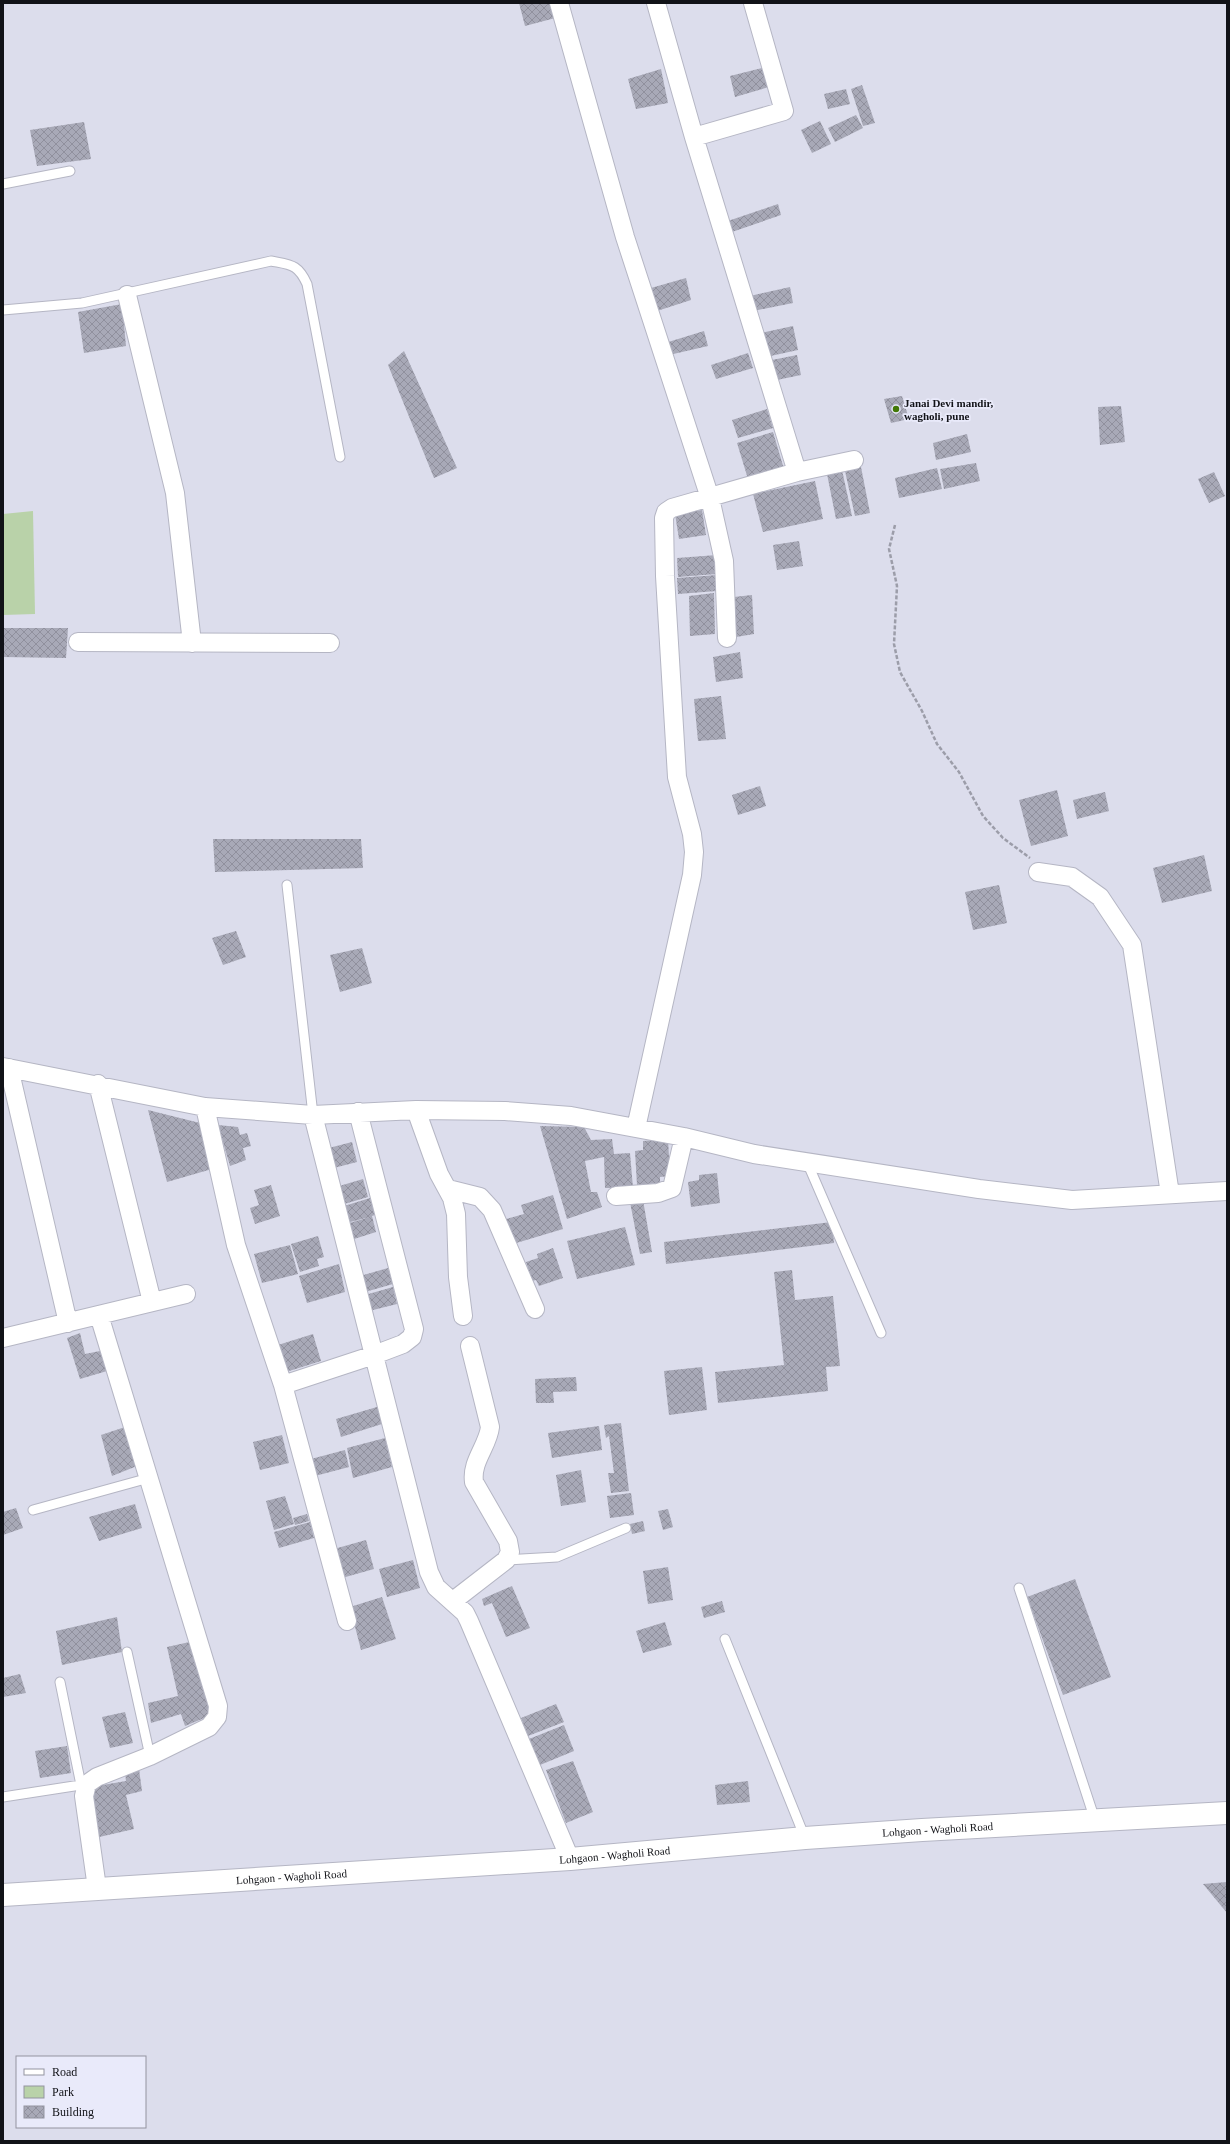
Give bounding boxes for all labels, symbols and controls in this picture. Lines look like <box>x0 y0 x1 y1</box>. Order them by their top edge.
place label: Janai Devi mandir, wagholi, pune <box>904 397 993 422</box>
marker: Janai Devi mandir, wagholi, pune <box>891 404 901 414</box>
street label: Lohgaon - Wagholi Road <box>882 1820 994 1839</box>
street label: Lohgaon - Wagholi Road <box>559 1844 671 1866</box>
street label: Lohgaon - Wagholi Road <box>236 1867 348 1886</box>
legend <box>16 2056 146 2128</box>
text: Road <box>52 2065 77 2079</box>
text: Park <box>52 2085 74 2099</box>
text: Building <box>52 2105 94 2119</box>

